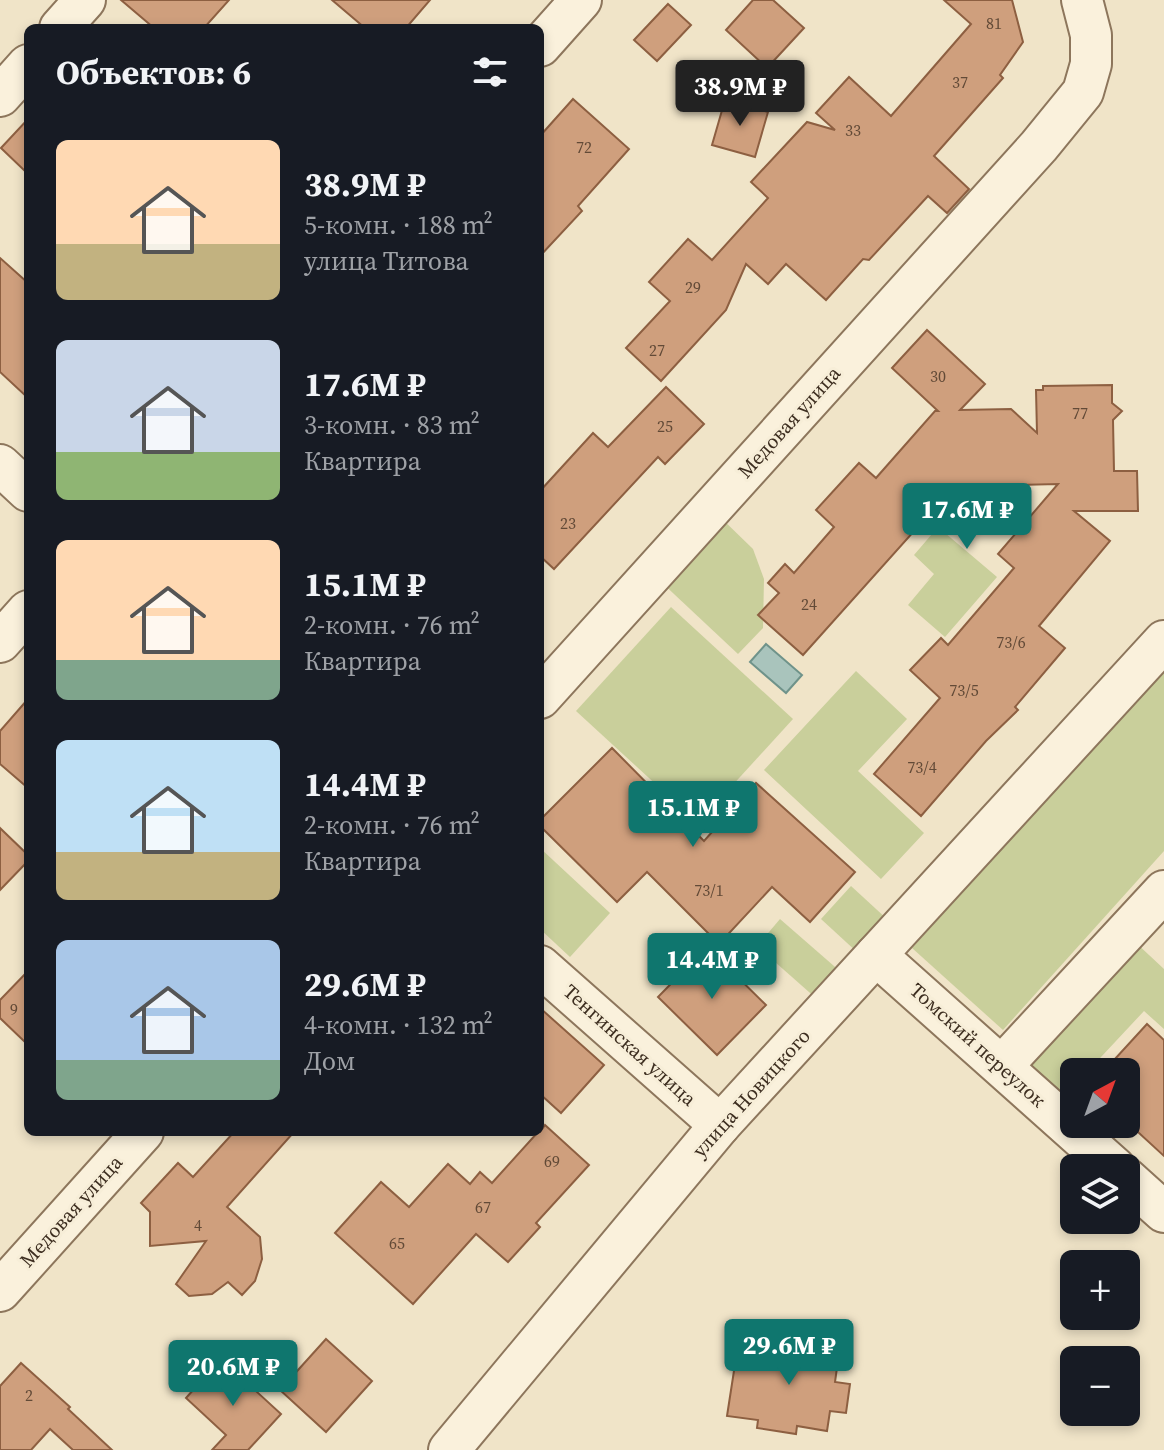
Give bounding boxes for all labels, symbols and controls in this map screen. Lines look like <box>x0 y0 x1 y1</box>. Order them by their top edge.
house number: 81 <box>986 12 1002 34</box>
text: Объектов: 6 <box>56 49 251 95</box>
icon: filters <box>468 50 512 94</box>
pin: 38.9M ₽ <box>666 60 814 128</box>
text: 38.9M ₽ <box>693 68 787 104</box>
house number: 37 <box>952 71 968 93</box>
house number: 33 <box>845 119 861 141</box>
house number: 72 <box>576 136 592 158</box>
text: 38.9M ₽ <box>304 161 426 207</box>
icon: home <box>120 172 216 268</box>
text: 5-комн. · 188 m² <box>304 207 493 243</box>
text: улица Титова <box>304 243 469 279</box>
house number: 29 <box>685 276 701 298</box>
house number: 27 <box>649 339 665 361</box>
street label: Медовая улица <box>731 359 847 484</box>
text: 17.6M ₽ <box>304 361 426 407</box>
house number: 30 <box>930 365 946 387</box>
icon: home <box>120 372 216 468</box>
house number: 77 <box>1072 402 1088 424</box>
text: 3-комн. · 83 m² <box>304 407 480 443</box>
house number: 25 <box>657 415 673 437</box>
text: Квартира <box>304 443 421 479</box>
pin: 17.6M ₽ <box>893 483 1041 551</box>
text: 17.6M ₽ <box>920 491 1014 527</box>
house number: 23 <box>560 512 576 534</box>
text: 15.1M ₽ <box>304 561 426 607</box>
icon: home <box>120 572 216 668</box>
house number: 24 <box>801 593 817 615</box>
text: 2-комн. · 76 m² <box>304 607 480 643</box>
house number: 73/6 <box>996 631 1026 653</box>
text: Квартира <box>304 643 421 679</box>
house number: 73/5 <box>949 679 979 701</box>
house number: 73/4 <box>907 756 937 778</box>
text: 14.4M ₽ <box>304 761 426 807</box>
icon: home <box>120 772 216 868</box>
pin: 15.1M ₽ <box>619 781 767 849</box>
text: 15.1M ₽ <box>646 789 740 825</box>
text: 2-комн. · 76 m² <box>304 807 480 843</box>
text: Квартира <box>304 843 421 879</box>
house number: 73/1 <box>694 879 724 901</box>
pin: 14.4M ₽ <box>638 933 786 1001</box>
text: 14.4M ₽ <box>665 941 759 977</box>
text: 29.6M ₽ <box>304 961 426 1007</box>
icon: home <box>120 972 216 1068</box>
street label: Томский переулок <box>904 976 1052 1114</box>
street label: Тенгинская улица <box>557 978 703 1113</box>
house number: 9 <box>10 998 18 1020</box>
text: 4-комн. · 132 m² <box>304 1007 493 1043</box>
street label: улица Новицкого <box>686 1022 816 1164</box>
text: Дом <box>304 1043 355 1079</box>
north arrow <box>1060 1058 1140 1138</box>
map controls <box>1060 1058 1140 1426</box>
street label: Медовая улица <box>13 1148 129 1273</box>
house number: 69 <box>544 1150 560 1172</box>
button: layers <box>1060 1154 1140 1234</box>
house number: 67 <box>475 1196 491 1218</box>
house number: 4 <box>194 1214 202 1236</box>
house number: 65 <box>389 1232 405 1254</box>
button: + <box>1060 1250 1140 1330</box>
pin: 29.6M ₽ <box>715 1319 863 1387</box>
text: 29.6M ₽ <box>742 1327 836 1363</box>
pin: 20.6M ₽ <box>159 1340 307 1408</box>
button: − <box>1060 1346 1140 1426</box>
text: 20.6M ₽ <box>186 1348 280 1384</box>
house number: 2 <box>25 1384 33 1406</box>

